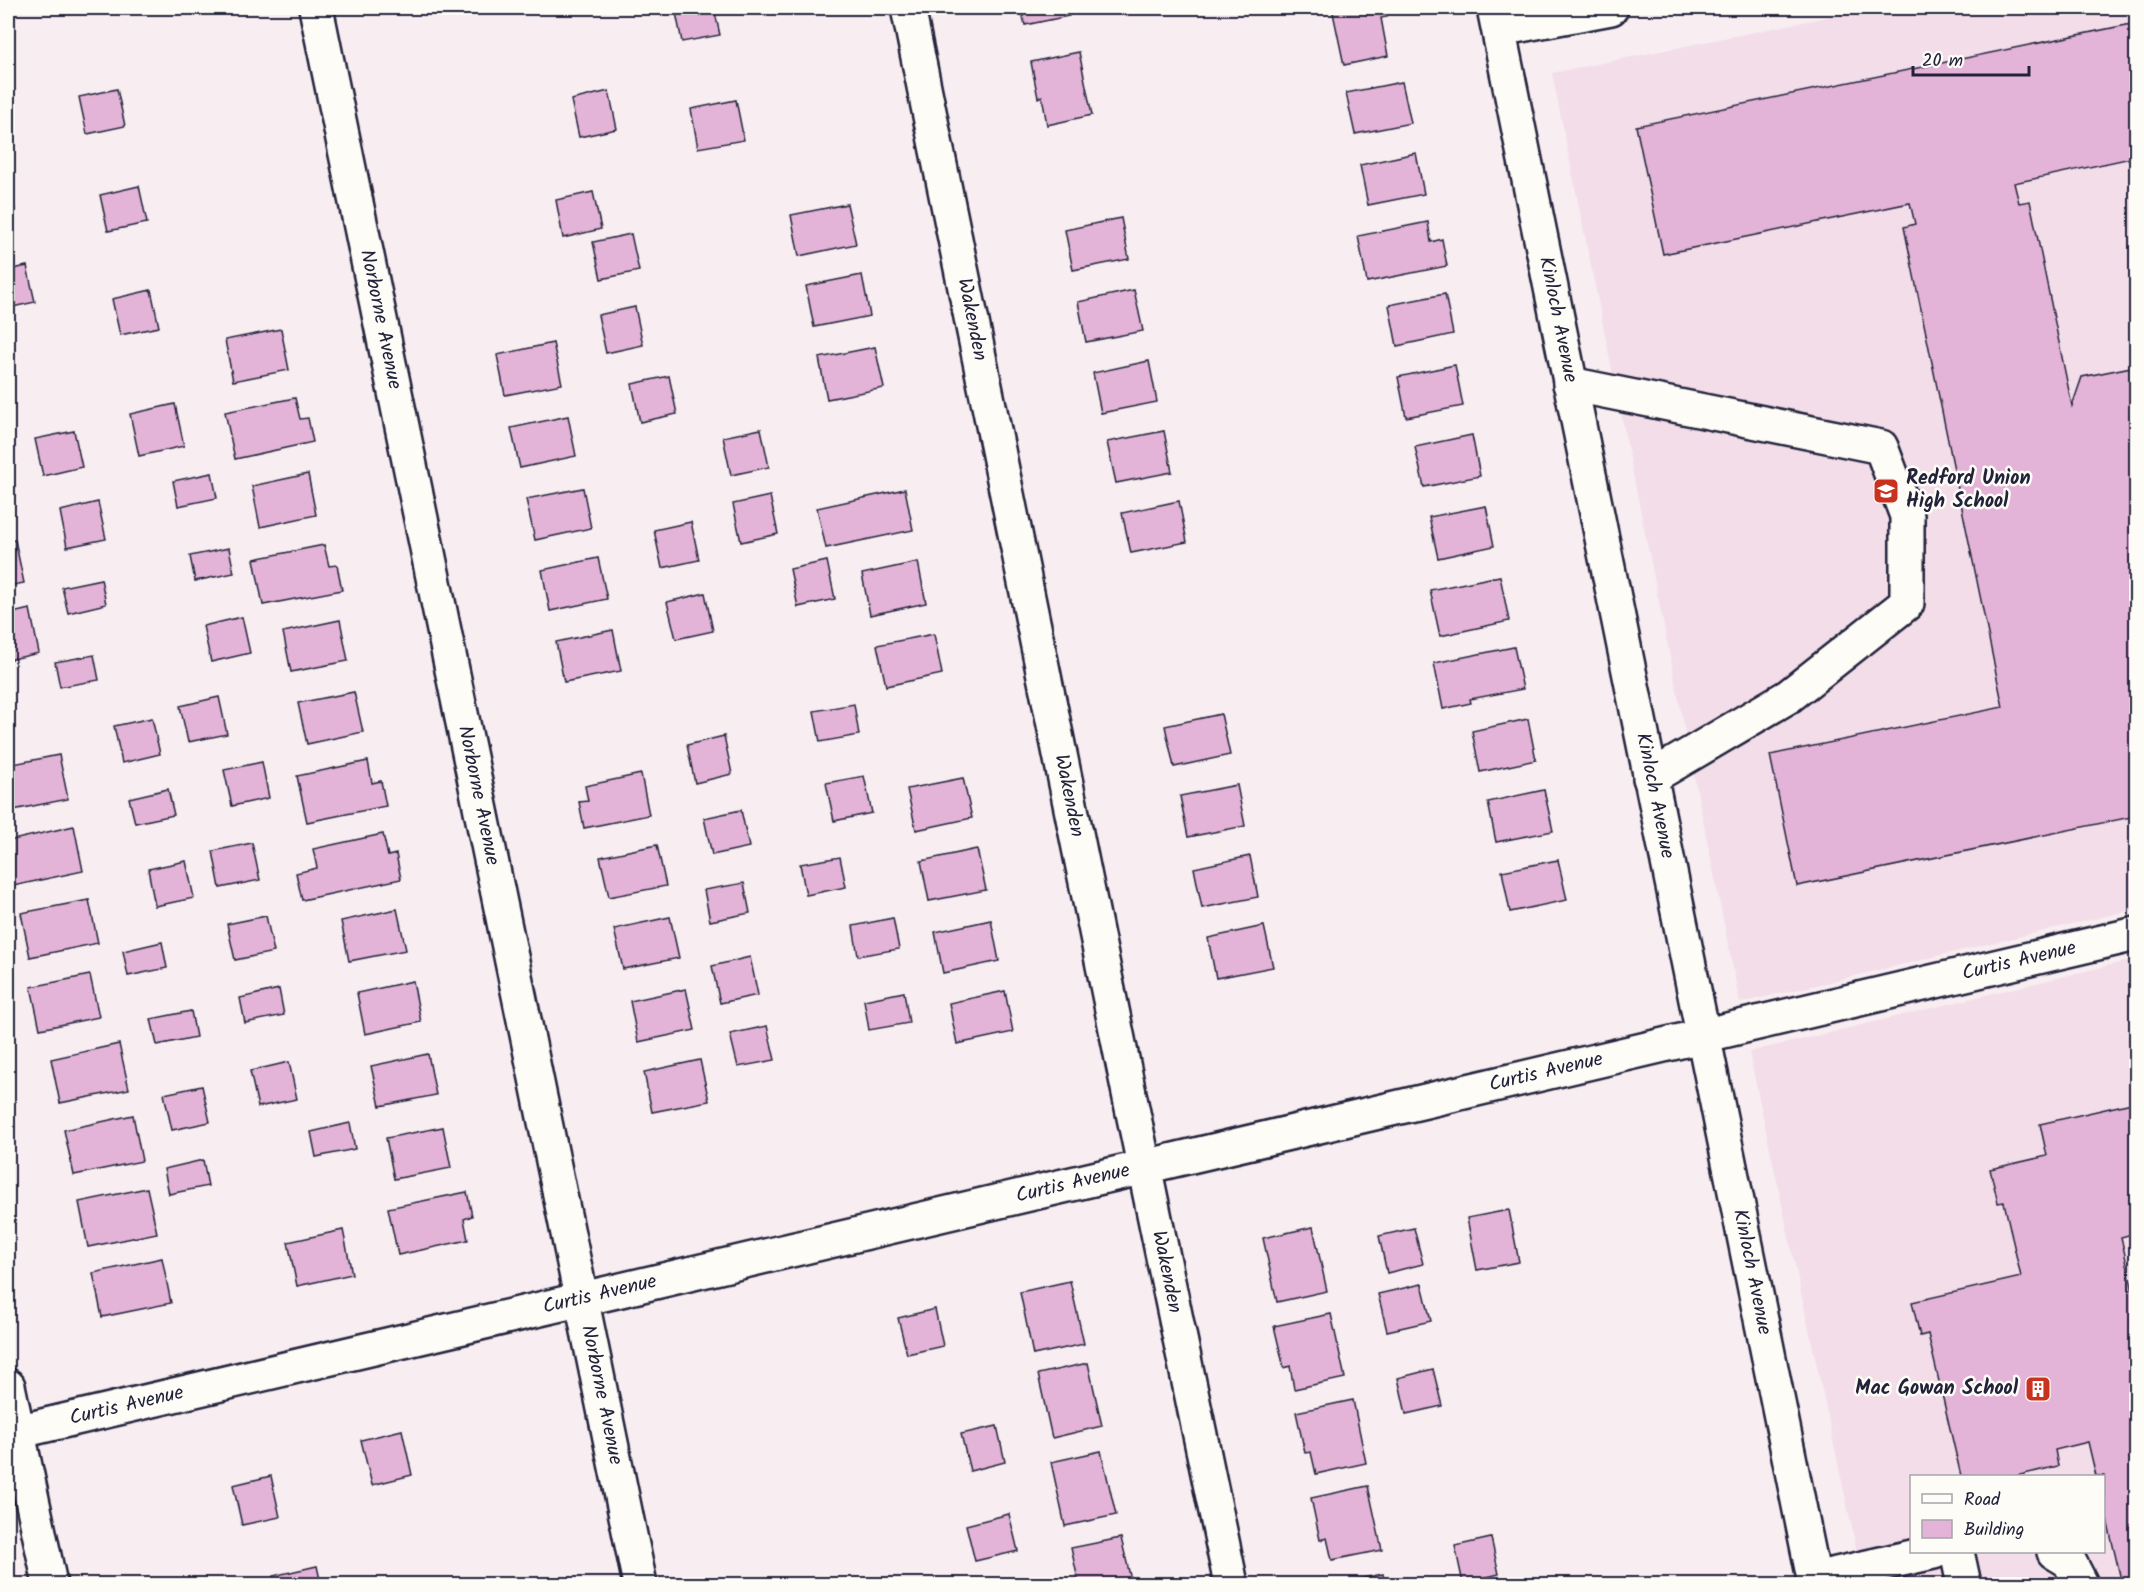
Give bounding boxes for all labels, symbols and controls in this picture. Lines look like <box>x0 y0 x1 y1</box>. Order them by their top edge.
scale bar <box>1913 39 2028 77</box>
text: 20 m <box>1922 47 1963 76</box>
street label: Norborne Avenue <box>350 247 410 392</box>
street label: Kinloch Avenue <box>1529 254 1586 385</box>
street label: Wakenden <box>947 275 995 364</box>
place label: Redford Union High School <box>1906 463 2030 518</box>
school or university icon: Redford Union High School <box>1871 476 1901 506</box>
street label: Norborne Avenue <box>448 723 508 868</box>
street label: Kinloch Avenue <box>1626 730 1683 862</box>
street label: Wakenden <box>1044 752 1092 840</box>
street label: Curtis Avenue <box>1959 933 2079 990</box>
street label: Curtis Avenue <box>1486 1044 1606 1101</box>
street label: Curtis Avenue <box>1013 1155 1133 1213</box>
street label: Kinloch Avenue <box>1723 1206 1780 1338</box>
street label: Wakenden <box>1142 1228 1190 1316</box>
street label: Curtis Avenue <box>540 1266 660 1324</box>
street label: Norborne Avenue <box>571 1322 631 1468</box>
place label: Mac Gowan School <box>1855 1373 2019 1405</box>
building icon: Mac Gowan School <box>2023 1374 2053 1404</box>
street label: Curtis Avenue <box>67 1377 187 1435</box>
legend <box>1910 1475 2105 1553</box>
text: Road <box>1964 1486 2001 1515</box>
text: Building <box>1964 1516 2024 1545</box>

